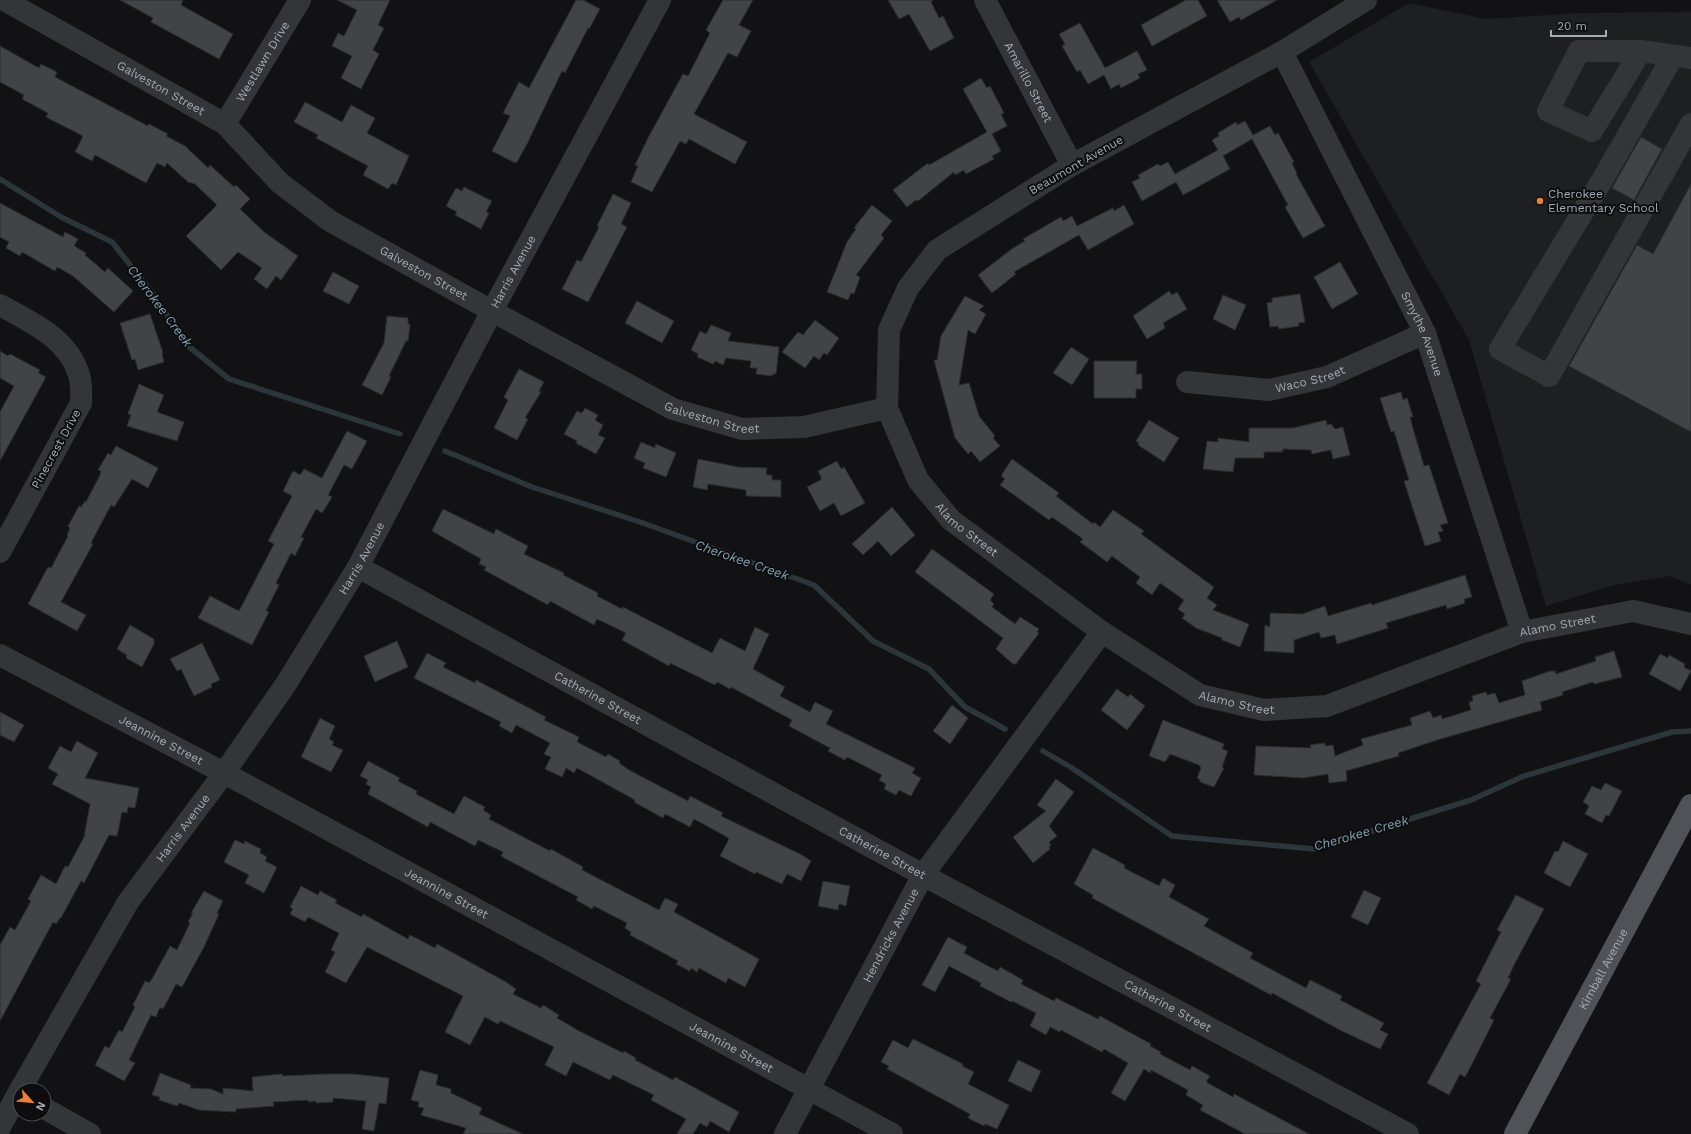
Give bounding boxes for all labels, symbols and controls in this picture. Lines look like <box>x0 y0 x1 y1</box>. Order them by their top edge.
scale bar <box>1551 12 1606 38</box>
street label: Westlawn Drive <box>233 19 292 104</box>
text: 20 m <box>1557 19 1587 33</box>
street label: Amarillo Street <box>1001 40 1055 125</box>
street label: Galveston Street <box>115 58 207 118</box>
street label: Beaumont Avenue <box>1027 132 1125 198</box>
place label: Cherokee Elementary School <box>1548 187 1659 215</box>
marker: Cherokee Elementary School <box>1535 196 1545 206</box>
street label: Harris Avenue <box>488 233 539 311</box>
street label: Galveston Street <box>377 243 470 303</box>
water label: Cherokee Creek <box>125 262 196 350</box>
street label: Smythe Avenue <box>1398 289 1446 378</box>
street label: Waco Street <box>1274 363 1347 395</box>
street label: Galveston Street <box>662 398 760 436</box>
street label: Pinecrest Drive <box>28 407 84 491</box>
street label: Alamo Street <box>932 500 1001 559</box>
street label: Harris Avenue <box>336 519 387 597</box>
water label: Cherokee Creek <box>693 537 792 583</box>
street label: Alamo Street <box>1518 611 1597 639</box>
street label: Catherine Street <box>552 668 644 727</box>
street label: Alamo Street <box>1197 688 1275 717</box>
street label: Jeannine Street <box>117 712 205 768</box>
street label: Harris Avenue <box>153 791 213 865</box>
water label: Cherokee Creek <box>1312 812 1411 854</box>
street label: Catherine Street <box>836 823 928 882</box>
street label: Jeannine Street <box>402 865 491 922</box>
street label: Hendricks Avenue <box>860 886 922 985</box>
street label: Kimball Avenue <box>1576 926 1631 1012</box>
street label: Catherine Street <box>1122 977 1214 1035</box>
street label: Jeannine Street <box>687 1019 776 1076</box>
north arrow <box>12 1082 52 1122</box>
text: N <box>33 1100 48 1113</box>

